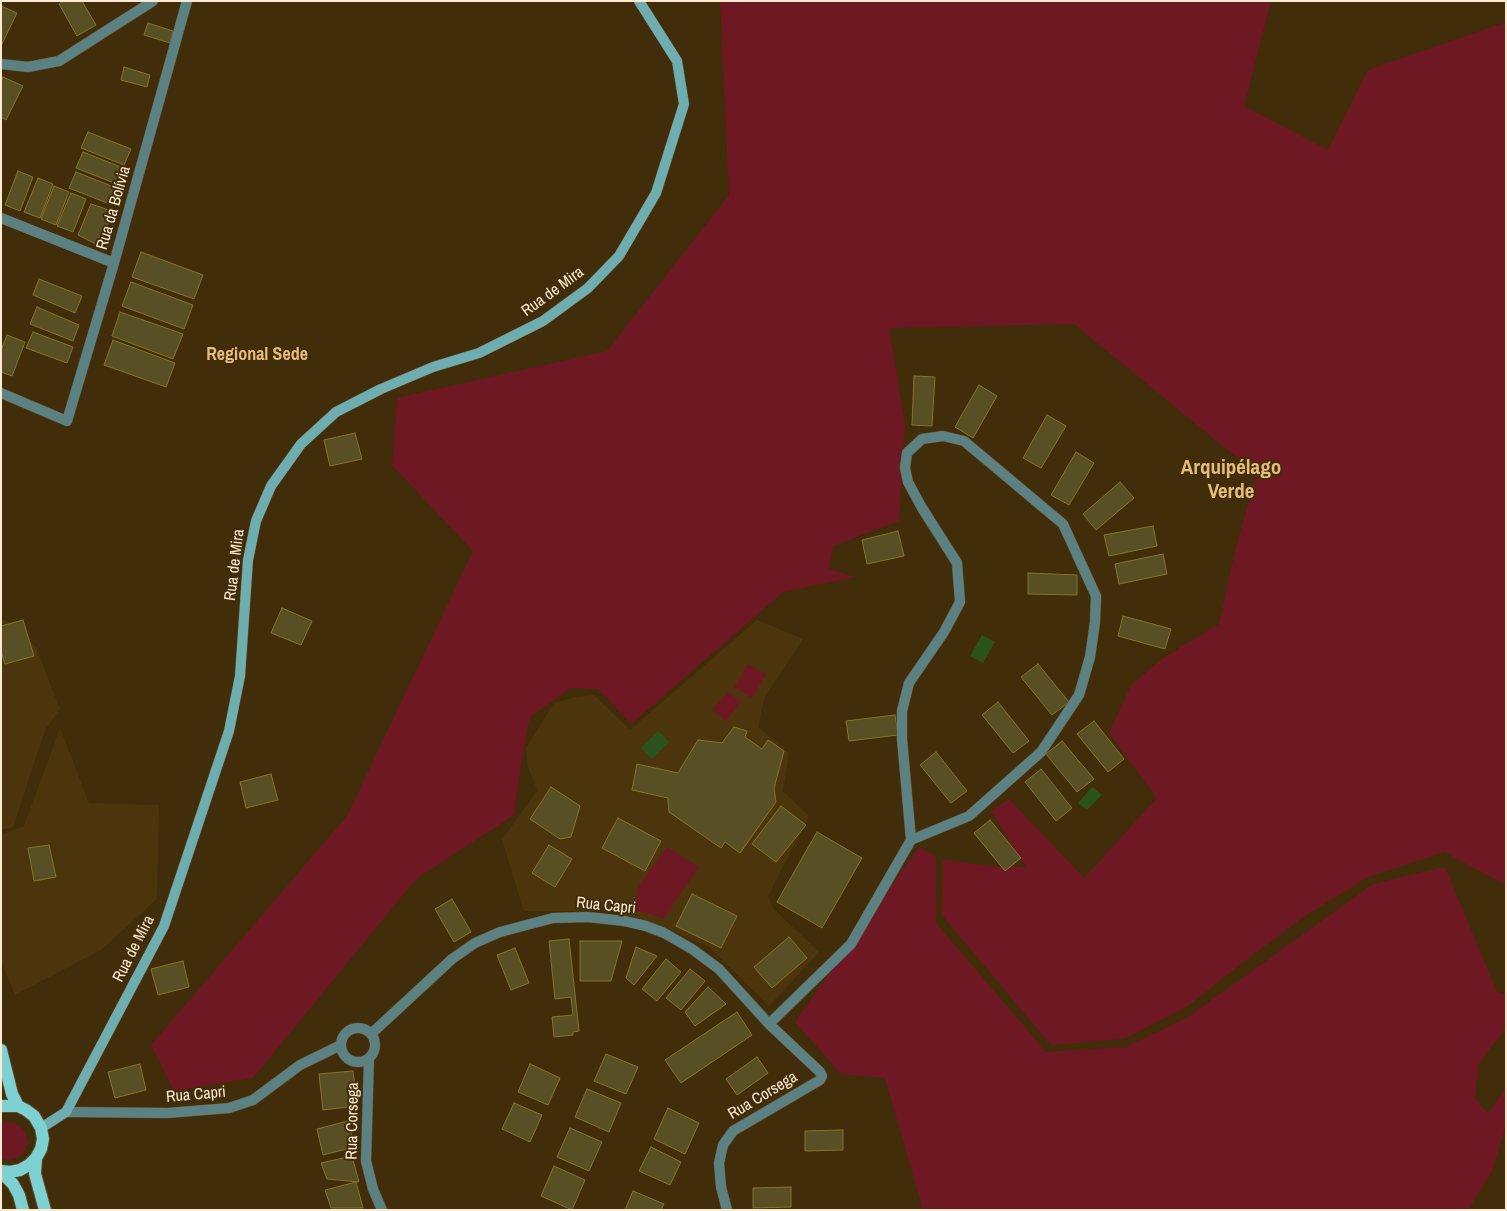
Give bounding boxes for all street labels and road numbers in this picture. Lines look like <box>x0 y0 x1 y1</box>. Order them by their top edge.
street label: Rua da Bolívia <box>93 164 135 252</box>
street label: Rua de Mira <box>518 263 588 321</box>
street label: Rua de Mira <box>221 528 249 602</box>
street label: Rua Capri <box>575 893 637 919</box>
street label: Rua de Mira <box>109 912 159 986</box>
street label: Rua Corsega <box>725 1068 801 1124</box>
street label: Rua Corsega <box>343 1082 363 1160</box>
street label: Rua Capri <box>165 1083 227 1107</box>

